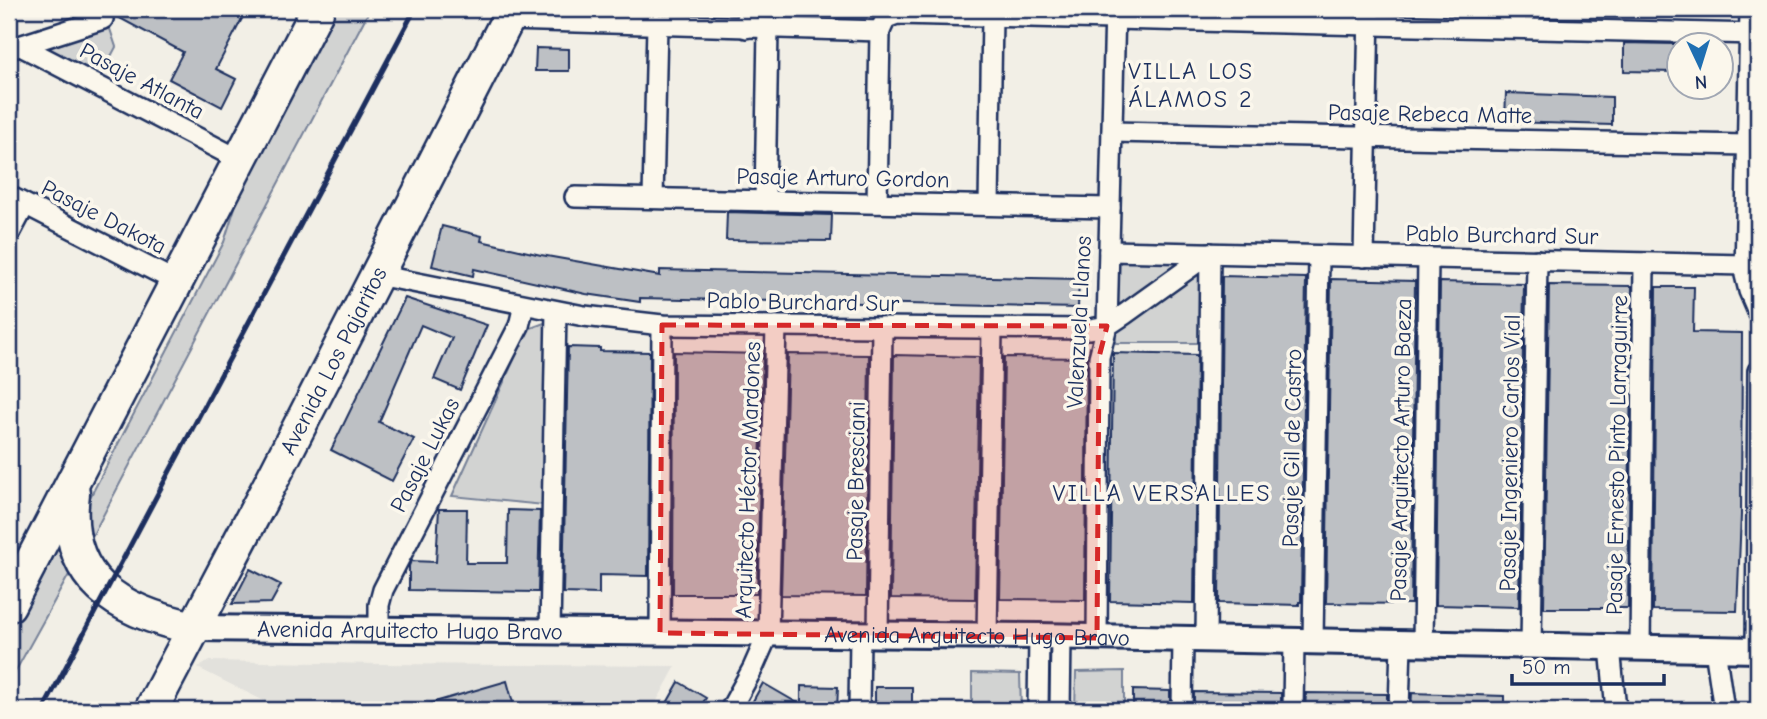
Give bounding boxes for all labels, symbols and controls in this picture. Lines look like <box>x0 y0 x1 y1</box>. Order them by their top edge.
north arrow <box>1666 32 1736 102</box>
street label: Pasaje Atlanta <box>75 37 209 125</box>
district label: VILLA LOS ÁLAMOS 2 <box>1128 57 1254 113</box>
text: N <box>1694 71 1708 93</box>
street label: Pasaje Rebeca Matte <box>1328 99 1532 129</box>
street label: Pasaje Arturo Gordon <box>736 163 950 193</box>
street label: Pasaje Dakota <box>37 174 171 260</box>
street label: Pablo Burchard Sur <box>1405 220 1599 250</box>
street label: Valenzuela Llanos <box>1061 235 1097 409</box>
street label: Avenida Los Pajaritos <box>274 262 392 459</box>
street label: Pablo Burchard Sur <box>706 287 900 317</box>
street label: Pasaje Ernesto Pinto Larraguirre <box>1601 295 1633 615</box>
street label: Pasaje Arquitecto Arturo Baeza <box>1385 298 1417 602</box>
street label: Pasaje Ingeniero Carlos Vial <box>1494 314 1526 592</box>
street label: Arquitecto Héctor Mardones <box>730 341 766 619</box>
street label: Pasaje Gil de Castro <box>1277 348 1307 548</box>
street label: Pasaje Lukas <box>385 393 465 517</box>
street label: Pasaje Bresciani <box>841 401 871 561</box>
district label: VILLA VERSALLES <box>1053 479 1271 507</box>
street label: Avenida Arquitecto Hugo Bravo <box>257 615 563 645</box>
street label: Avenida Arquitecto Hugo Bravo <box>824 620 1130 651</box>
scale bar <box>1512 642 1664 686</box>
text: 50 m <box>1522 655 1571 679</box>

